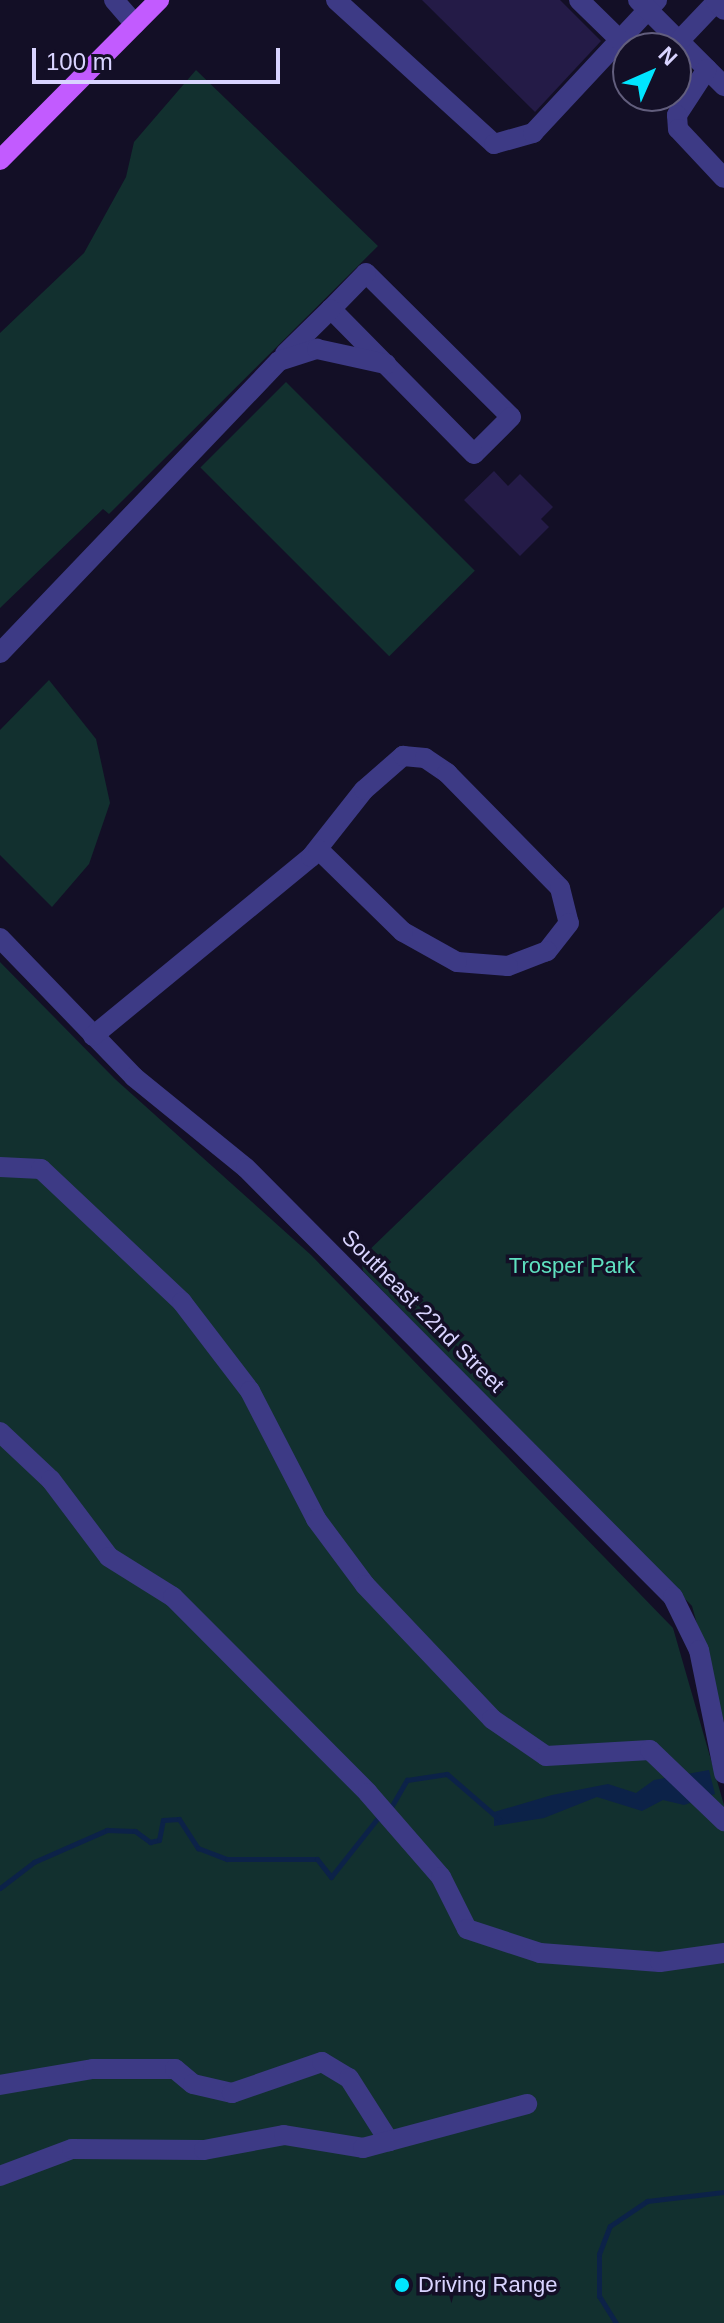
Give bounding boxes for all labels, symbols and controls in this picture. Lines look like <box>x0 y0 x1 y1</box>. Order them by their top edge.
scale bar <box>36 32 284 82</box>
north arrow <box>612 32 692 112</box>
text: N <box>653 42 682 71</box>
text: 100 m <box>46 48 113 75</box>
street label: Southeast 22nd Street <box>336 1224 510 1398</box>
park label: Trosper Park <box>509 1253 635 1279</box>
place label: Driving Range <box>418 2272 557 2298</box>
marker: Driving Range <box>393 2276 411 2294</box>

